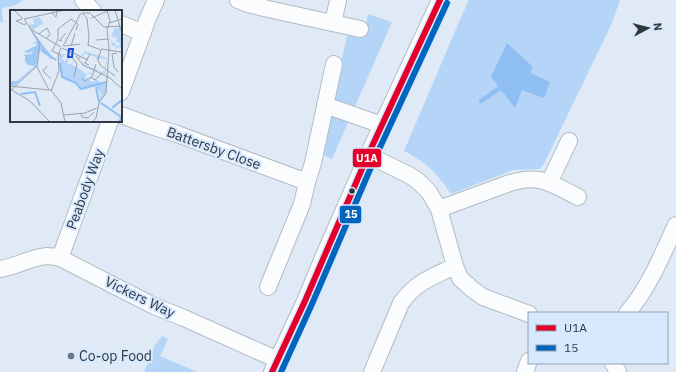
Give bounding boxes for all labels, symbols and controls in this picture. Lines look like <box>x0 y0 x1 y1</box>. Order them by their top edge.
north arrow <box>628 8 668 48</box>
inset map <box>10 10 122 122</box>
text: N <box>650 22 665 32</box>
street label: Battersby Close <box>164 123 264 174</box>
street label: Peabody Way <box>62 146 108 232</box>
line badge: U1A <box>352 148 382 168</box>
text: U1A <box>356 151 378 165</box>
unlabelled marker <box>347 186 357 196</box>
line badge: 15 <box>339 205 362 224</box>
text: 15 <box>344 207 358 221</box>
street label: Vickers Way <box>102 272 178 322</box>
legend <box>528 312 668 364</box>
text: U1A <box>564 320 587 335</box>
text: 15 <box>564 340 578 355</box>
place label: Co-op Food <box>79 347 152 365</box>
marker: Co-op Food <box>66 351 76 361</box>

